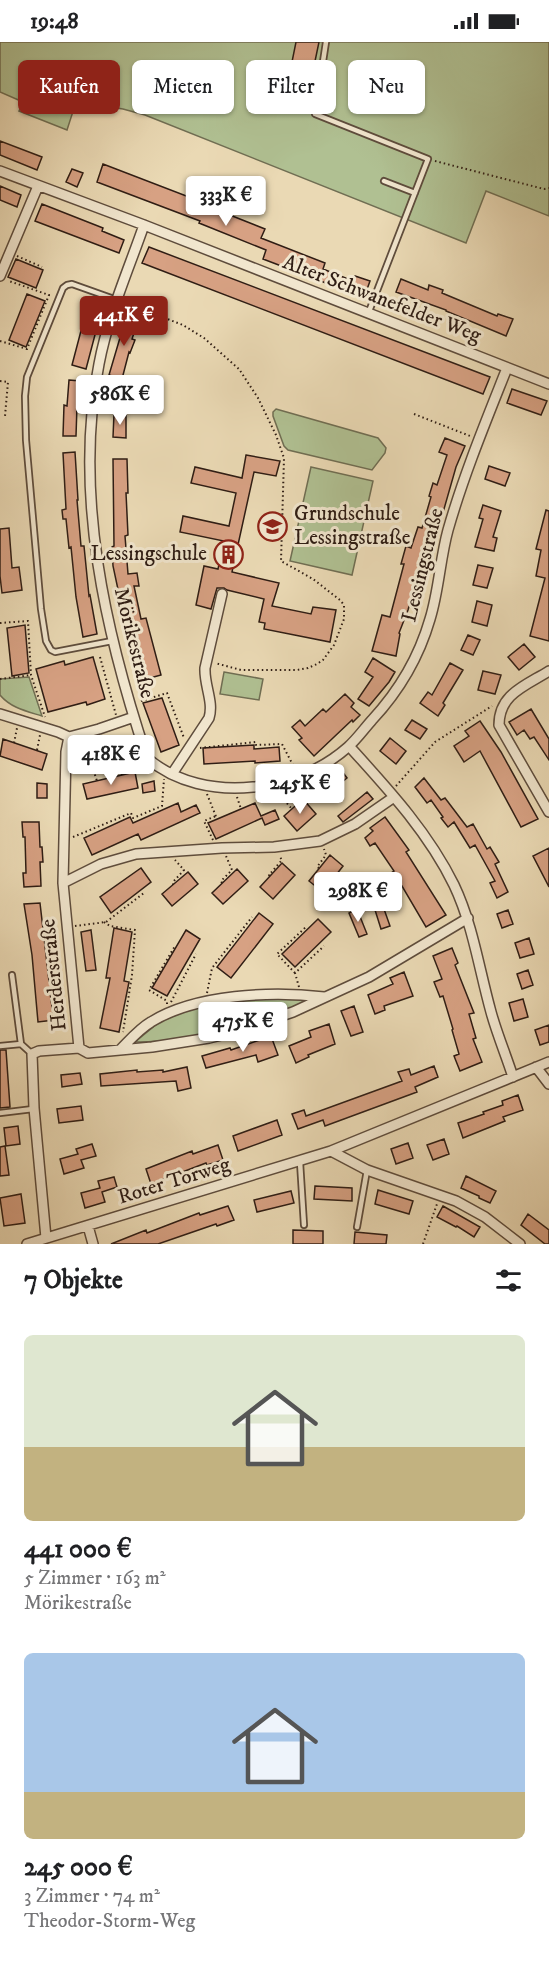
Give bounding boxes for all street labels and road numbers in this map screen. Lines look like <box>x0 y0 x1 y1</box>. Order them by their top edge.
street label: Alter Schwanefelder Weg <box>279 249 486 349</box>
street label: Lessingstraße <box>396 505 450 625</box>
street label: Mörikestraße <box>108 585 160 701</box>
street label: Herderstraße <box>35 917 73 1032</box>
street label: Roter Torweg <box>115 1151 234 1210</box>

